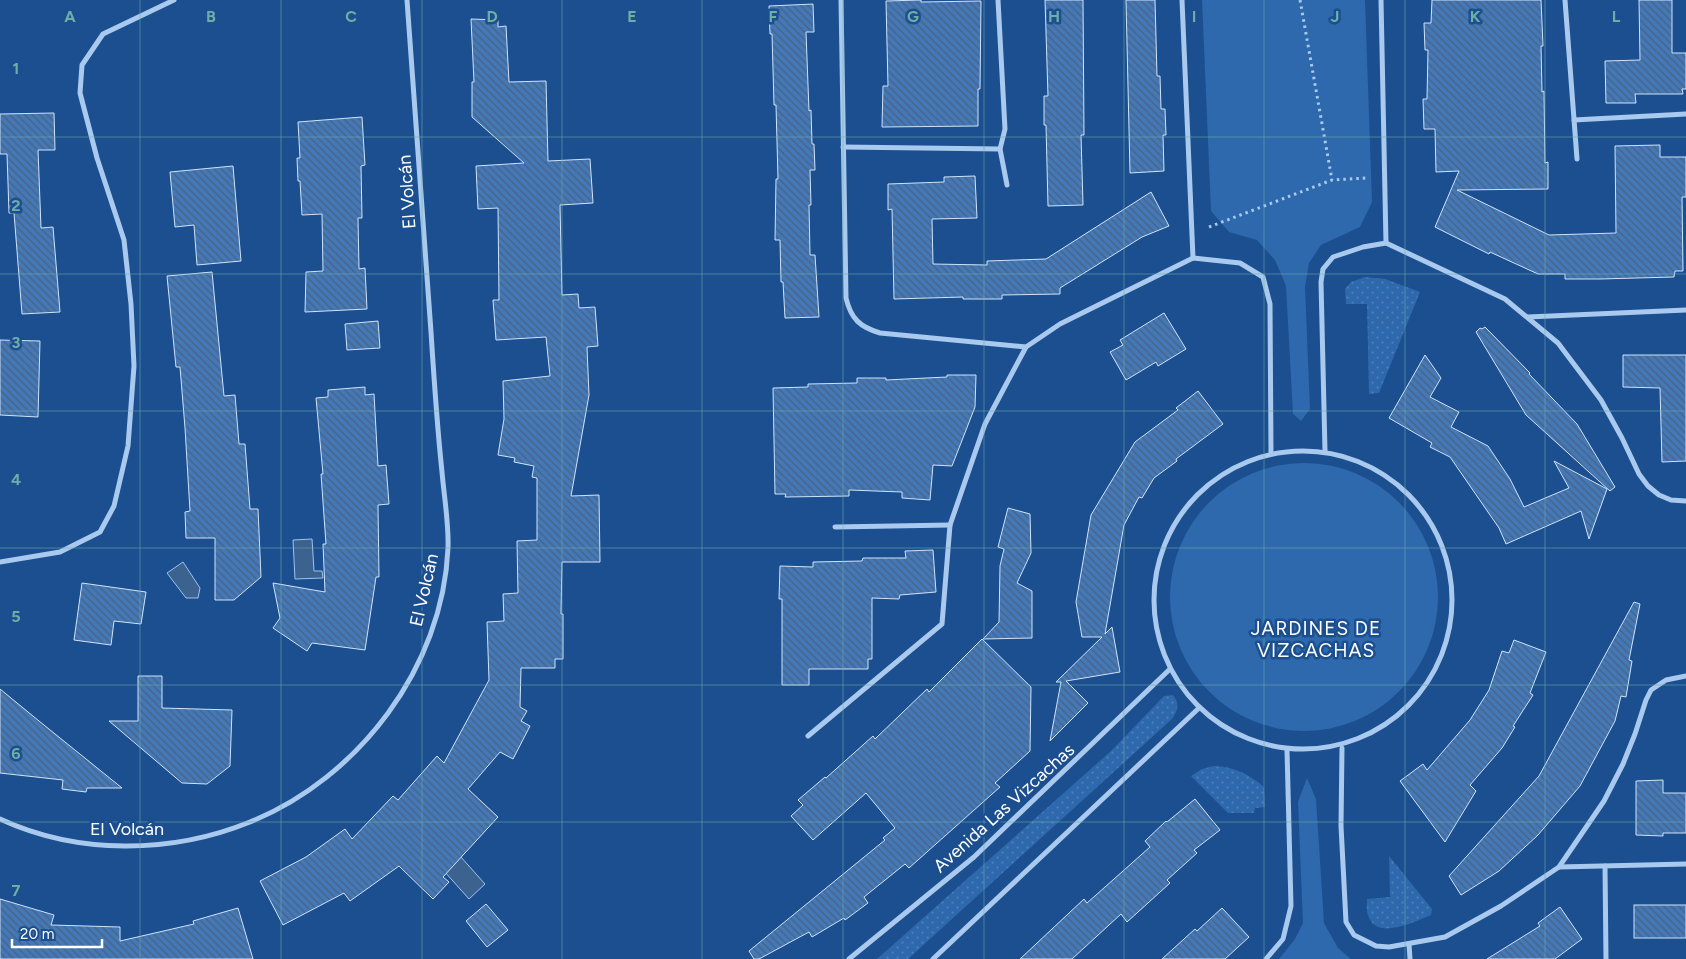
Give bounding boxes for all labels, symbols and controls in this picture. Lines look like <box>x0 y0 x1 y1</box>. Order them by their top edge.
text: A <box>64 7 76 26</box>
text: B <box>206 7 216 26</box>
text: C <box>345 7 357 26</box>
text: D <box>486 7 498 26</box>
text: E <box>627 7 637 26</box>
text: F <box>769 7 778 26</box>
text: G <box>907 7 919 26</box>
text: H <box>1048 7 1060 26</box>
text: I <box>1192 7 1196 26</box>
text: J <box>1331 7 1339 26</box>
text: K <box>1470 7 1481 26</box>
text: L <box>1612 7 1621 26</box>
text: 1 <box>13 59 19 78</box>
street label: El Volcán <box>393 154 421 230</box>
text: 2 <box>11 196 21 215</box>
text: 3 <box>12 333 21 352</box>
text: 4 <box>11 470 21 489</box>
street label: El Volcán <box>405 551 443 629</box>
text: 5 <box>11 607 21 626</box>
district label: JARDINES DE VIZCACHAS <box>1251 617 1381 662</box>
street label: Avenida Las Vizcachas <box>929 739 1079 877</box>
text: 6 <box>11 744 21 763</box>
street label: El Volcán <box>90 818 164 840</box>
text: 7 <box>12 881 21 900</box>
scale bar <box>12 916 102 948</box>
text: 20 m <box>20 925 54 943</box>

